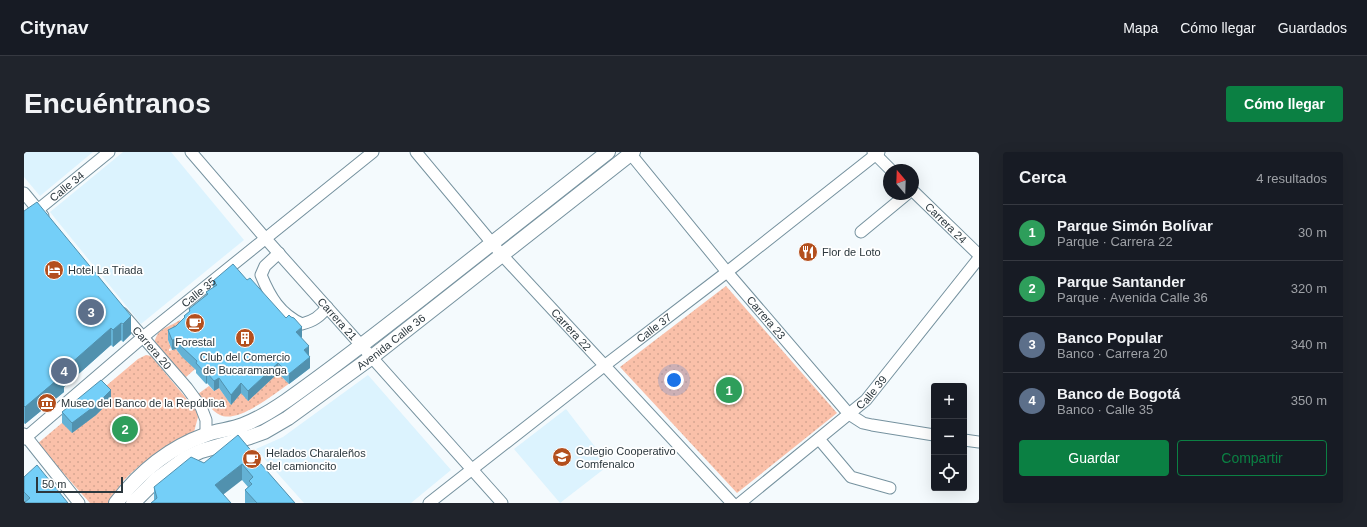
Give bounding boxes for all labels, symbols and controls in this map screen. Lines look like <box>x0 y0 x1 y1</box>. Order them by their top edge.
text: Citynav <box>20 17 89 38</box>
text: Mapa <box>1123 20 1158 36</box>
text: Cómo llegar <box>1180 20 1256 36</box>
text: Guardados <box>1278 20 1347 36</box>
button: Cómo llegar <box>1226 86 1343 122</box>
text: Encuéntranos <box>24 88 211 119</box>
north arrow <box>883 164 919 200</box>
text: Cerca <box>1019 168 1066 187</box>
street label: Calle 34 <box>47 169 86 204</box>
text: 4 resultados <box>1256 171 1327 186</box>
street label: Carrera 24 <box>923 200 969 246</box>
text: Parque Simón Bolívar <box>1057 217 1213 234</box>
text: 1 <box>1028 225 1036 240</box>
text: 30 m <box>1298 225 1327 240</box>
text: Parque · Carrera 22 <box>1057 234 1173 249</box>
restaurant icon: Flor de Loto <box>797 241 819 263</box>
place label: Flor de Loto <box>822 246 881 258</box>
hotel icon: Hotel La Triada <box>43 259 65 281</box>
place label: Hotel La Triada <box>68 264 143 276</box>
text: Parque Santander <box>1057 273 1185 290</box>
street label: Calle 35 <box>179 275 218 310</box>
text: 2 <box>1028 281 1036 296</box>
text: 320 m <box>1291 281 1327 296</box>
text: Parque · Avenida Calle 36 <box>1057 290 1208 305</box>
street label: Carrera 23 <box>744 294 788 341</box>
street label: Carrera 21 <box>315 295 359 343</box>
pin: 3 <box>78 297 104 327</box>
street label: Carrera 22 <box>549 306 594 353</box>
street label: Calle 37 <box>634 311 674 345</box>
cafe icon: Forestal <box>184 312 206 334</box>
street label: Avenida Calle 36 <box>355 312 427 372</box>
street label: Carrera 20 <box>130 324 174 372</box>
building icon: Club del Comercio de Bucaramanga <box>234 327 256 349</box>
text: Banco Popular <box>1057 329 1163 346</box>
place label: Forestal <box>175 336 215 348</box>
text: 3 <box>1028 337 1036 352</box>
text: 340 m <box>1291 337 1327 352</box>
text: Banco · Carrera 20 <box>1057 346 1168 361</box>
place label: Club del Comercio de Bucaramanga <box>200 351 290 376</box>
pin: 4 <box>51 356 77 386</box>
your location <box>664 370 684 390</box>
street label: Calle 39 <box>854 373 889 412</box>
pin: 1 <box>716 375 742 405</box>
map controls <box>931 383 967 491</box>
button: + <box>931 383 967 419</box>
text: Banco de Bogotá <box>1057 385 1180 402</box>
museum icon: Museo del Banco de la República <box>36 392 58 414</box>
text: 4 <box>1028 393 1036 408</box>
text: 350 m <box>1291 393 1327 408</box>
place label: Museo del Banco de la República <box>61 397 226 409</box>
text: Banco · Calle 35 <box>1057 402 1153 417</box>
pin: 2 <box>112 414 138 444</box>
button: − <box>931 419 967 455</box>
button: Guardar <box>1019 440 1169 476</box>
button: Compartir <box>1177 440 1327 476</box>
place label: Colegio Cooperativo Comfenalco <box>576 445 676 470</box>
school or university icon: Colegio Cooperativo Comfenalco <box>551 446 573 468</box>
place label: Helados Charaleños del camioncito <box>266 447 366 472</box>
cafe icon: Helados Charaleños del camioncito <box>241 448 263 470</box>
button: locate <box>931 455 967 491</box>
scale bar <box>36 475 123 494</box>
text: 50 m <box>42 478 66 490</box>

